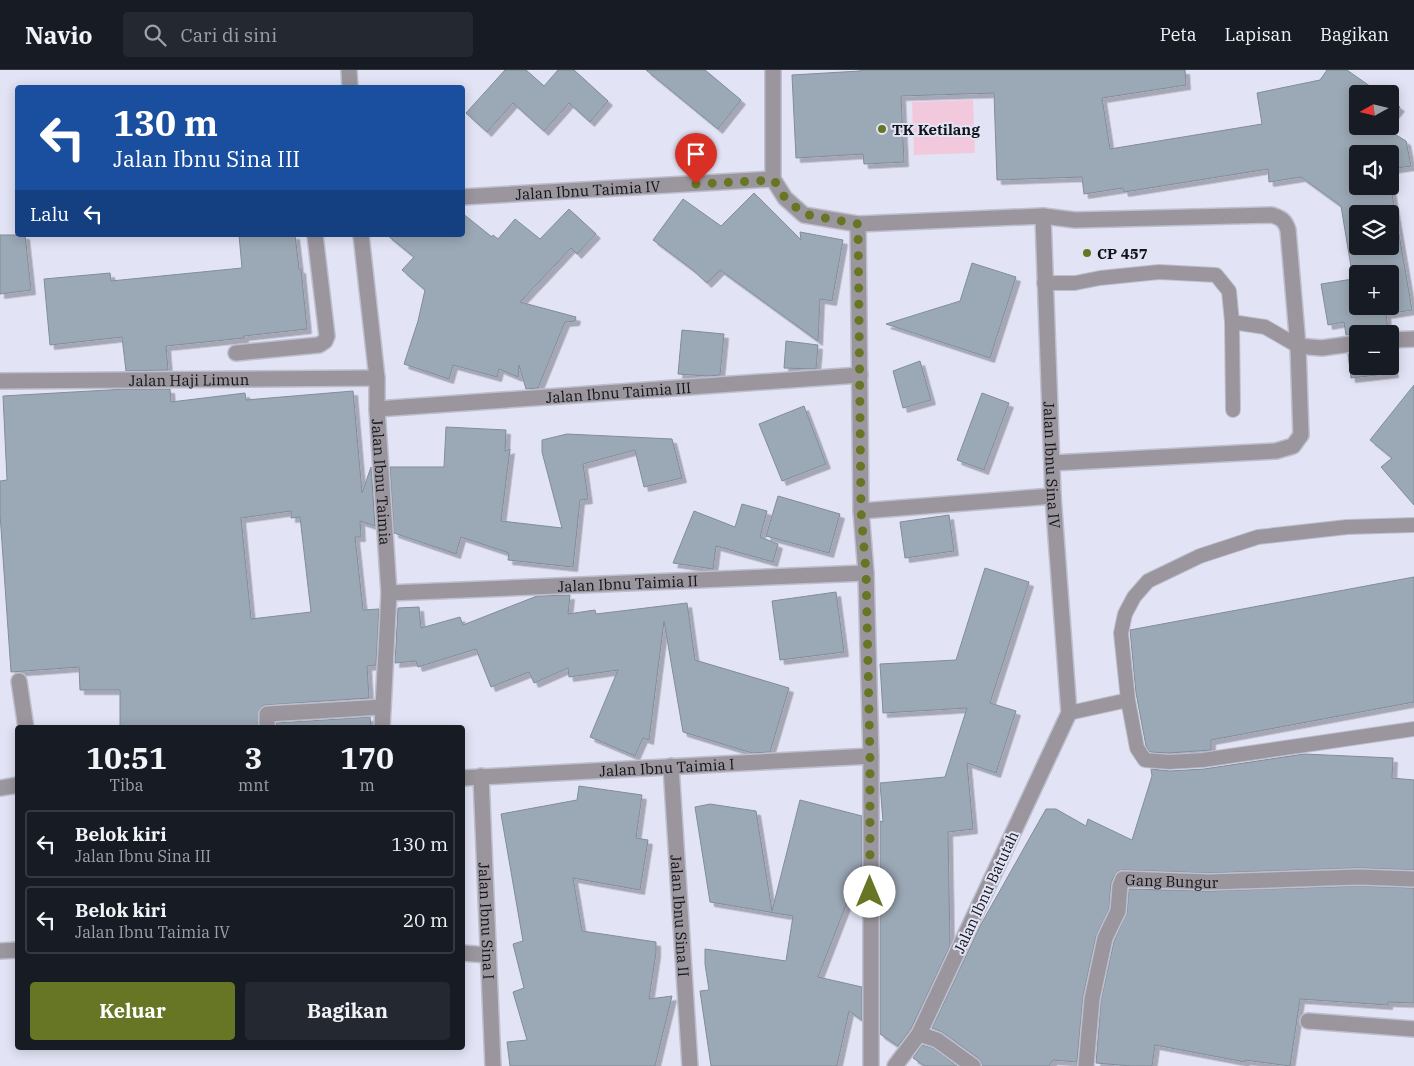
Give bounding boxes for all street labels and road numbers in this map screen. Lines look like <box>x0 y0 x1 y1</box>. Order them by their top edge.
street label: Jalan Ibnu Taimia IV <box>515 176 661 203</box>
street label: Jalan Haji Limun <box>129 370 250 389</box>
street label: Jalan Ibnu Taimia III <box>545 377 692 407</box>
street label: Jalan Ibnu Sina IV <box>1040 401 1065 529</box>
street label: Jalan Ibnu Taimia <box>368 418 395 546</box>
street label: Jalan Ibnu Taimia II <box>557 571 698 595</box>
street label: Jalan Ibnu Taimia I <box>599 754 735 780</box>
street label: Jalan Ibnu Batutah <box>949 828 1023 956</box>
street label: Jalan Ibnu Sina II <box>667 854 694 977</box>
street label: Jalan Ibnu Sina I <box>475 862 499 980</box>
street label: Gang Bungur <box>1125 870 1219 892</box>

